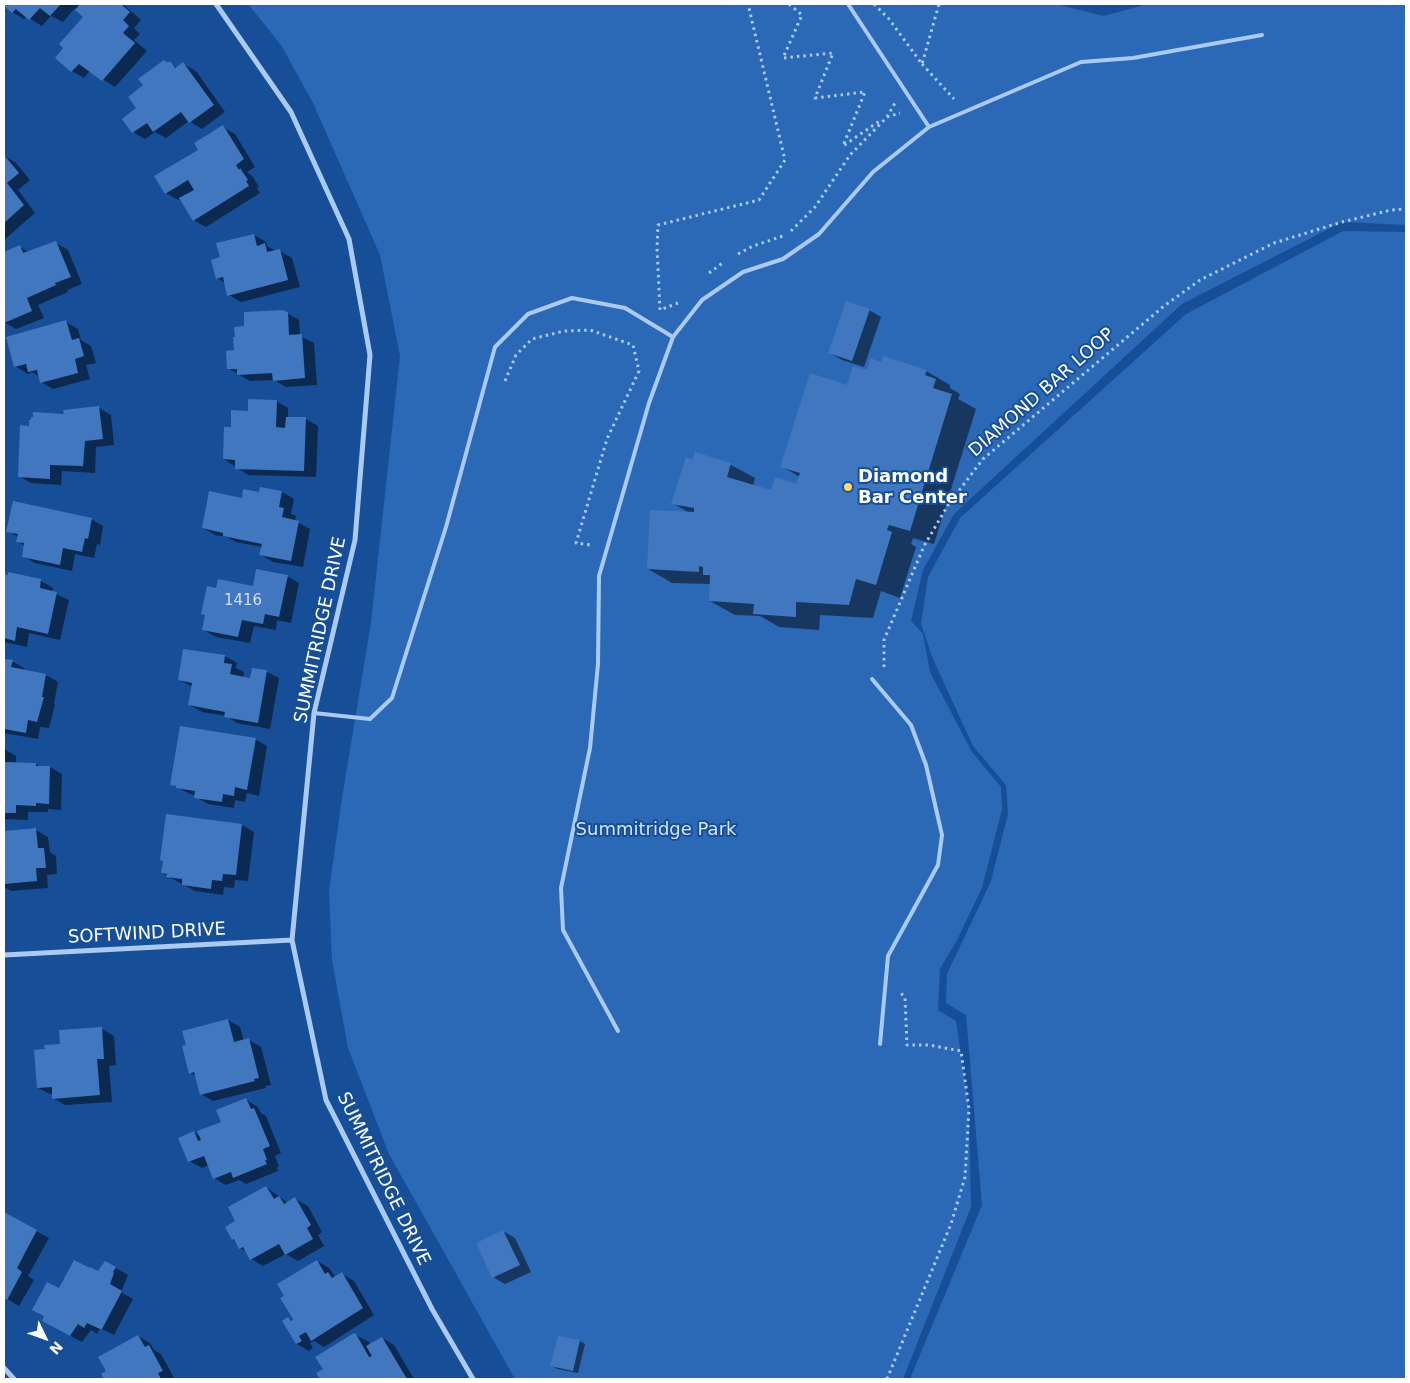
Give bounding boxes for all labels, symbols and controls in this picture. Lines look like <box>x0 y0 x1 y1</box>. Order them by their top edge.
street label: DIAMOND BAR LOOP <box>965 324 1119 462</box>
place label: Diamond Bar Center <box>858 466 967 508</box>
marker: Diamond Bar Center <box>842 481 854 493</box>
street label: SUMMITRIDGE DRIVE <box>291 535 351 725</box>
house number: 1416 <box>224 592 262 610</box>
park label: Summitridge Park <box>576 819 736 841</box>
street label: SOFTWIND DRIVE <box>67 919 227 949</box>
street label: SUMMITRIDGE DRIVE <box>332 1089 434 1269</box>
north arrow <box>20 1313 70 1363</box>
text: N <box>46 1338 66 1358</box>

